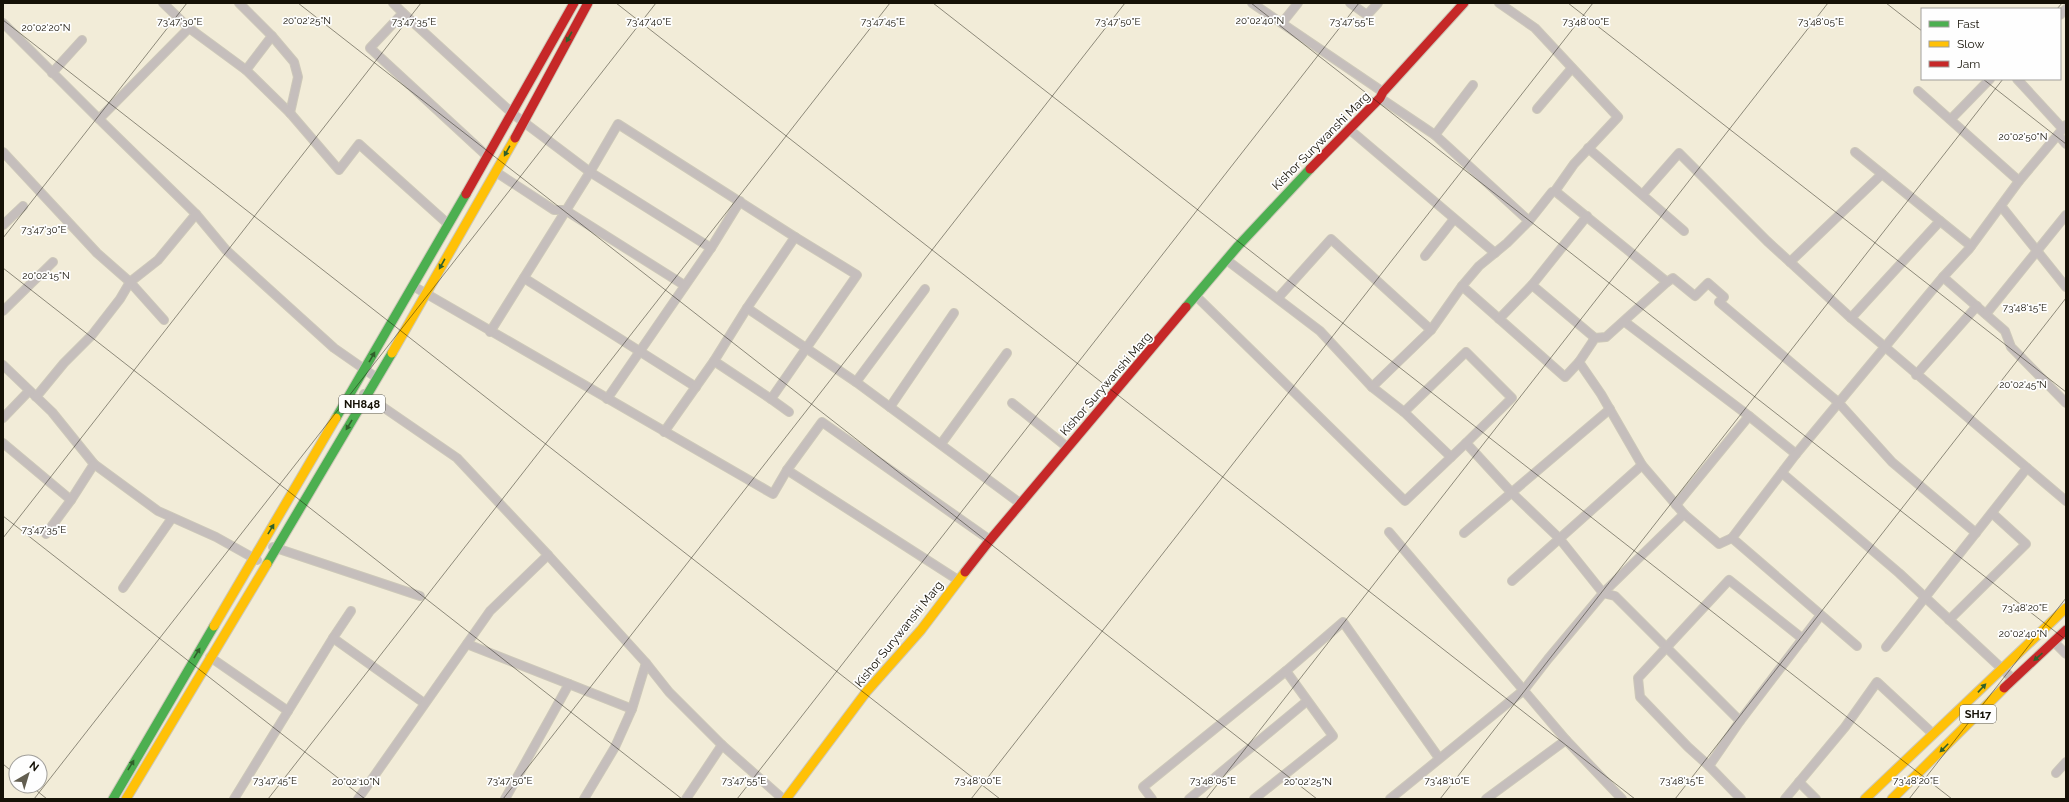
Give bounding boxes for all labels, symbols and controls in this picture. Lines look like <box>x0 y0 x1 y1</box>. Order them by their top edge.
legend <box>1921 8 2061 80</box>
text: 20°02'25"N <box>283 15 331 26</box>
text: 20°02'40"N <box>1236 15 1284 26</box>
text: 73°47'30"E <box>157 16 203 27</box>
text: 73°47'35"E <box>392 16 436 27</box>
text: 73°47'40"E <box>627 16 671 27</box>
text: 73°47'45"E <box>861 16 905 27</box>
text: 73°47'50"E <box>1095 16 1141 27</box>
text: 73°47'55"E <box>1330 16 1374 27</box>
text: 73°48'00"E <box>1563 16 1609 27</box>
text: 73°48'05"E <box>1798 16 1844 27</box>
text: Fast <box>1957 17 1980 31</box>
text: 20°02'20"N <box>22 22 70 33</box>
one-way arrow <box>566 31 573 43</box>
text: Slow <box>1957 37 1984 51</box>
text: Jam <box>1957 57 1980 71</box>
street label: Kishor Surywanshi Marg <box>1269 89 1373 193</box>
text: 20°02'50"N <box>1999 131 2047 142</box>
one-way arrow <box>504 146 510 157</box>
text: 73°47'30"E <box>21 224 67 235</box>
one-way arrow <box>438 258 445 270</box>
text: 20°02'15"N <box>22 270 70 281</box>
text: 73°48'15"E <box>2003 302 2047 313</box>
street label: Kishor Surywanshi Marg <box>1057 329 1155 439</box>
one-way arrow <box>369 351 376 362</box>
text: 20°02'45"N <box>1999 379 2047 390</box>
road number: NH848 <box>339 395 385 413</box>
one-way arrow <box>345 420 353 430</box>
one-way arrow <box>267 523 274 535</box>
text: 73°47'35"E <box>22 524 66 535</box>
street label: Kishor Surywanshi Marg <box>852 578 946 690</box>
text: 73°48'20"E <box>2002 602 2048 613</box>
text: 20°02'40"N <box>1999 628 2047 639</box>
one-way arrow <box>194 647 201 659</box>
one-way arrow <box>2033 652 2042 661</box>
one-way arrow <box>1977 683 1987 693</box>
road number: SH17 <box>1960 705 1996 723</box>
one-way arrow <box>1939 743 1949 753</box>
north arrow <box>8 754 48 794</box>
text: N <box>27 759 41 774</box>
one-way arrow <box>128 759 135 771</box>
text: 73°47'45"E <box>253 775 297 786</box>
text: 73°47'50"E <box>487 775 533 786</box>
text: 73°47'55"E <box>722 775 766 786</box>
text: 73°48'00"E <box>955 775 1001 786</box>
text: 73°48'05"E <box>1190 775 1236 786</box>
text: 73°48'10"E <box>1425 775 1469 786</box>
text: 73°48'15"E <box>1660 775 1704 786</box>
text: 73°48'20"E <box>1893 775 1939 786</box>
text: 20°02'10"N <box>332 776 380 787</box>
text: 20°02'25"N <box>1284 776 1332 787</box>

